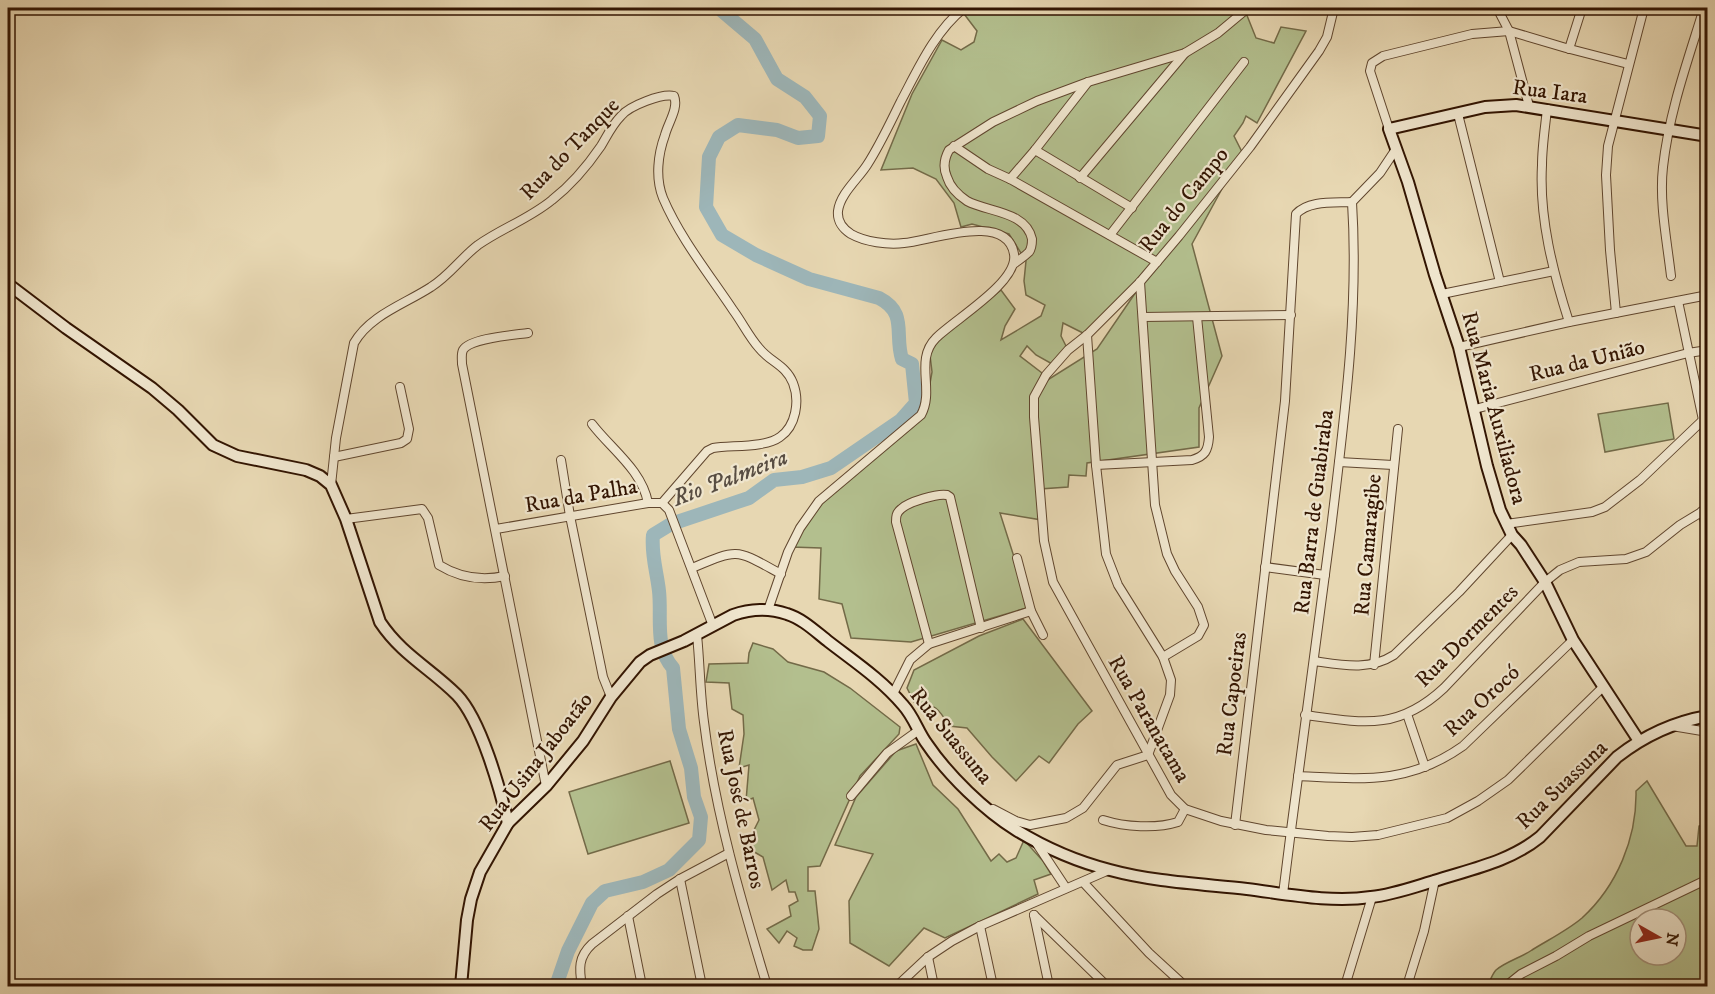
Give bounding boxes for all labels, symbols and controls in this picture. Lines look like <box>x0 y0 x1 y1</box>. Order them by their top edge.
street label: Rua Iara <box>1511 74 1590 110</box>
street label: Rua do Tanque <box>515 92 625 206</box>
street label: Rua do Campo <box>1133 142 1235 258</box>
street label: Rua Maria Auxiliadora <box>1455 309 1533 508</box>
street label: Rua da União <box>1526 334 1648 388</box>
street label: Rua Barra de Guabiraba <box>1288 407 1340 616</box>
water label: Rio Palmeira <box>667 442 792 514</box>
street label: Rua da Palha <box>523 473 640 519</box>
street label: Rua Camaragibe <box>1348 473 1388 617</box>
street label: Rua Dormentes <box>1410 579 1524 693</box>
street label: Rua Capoeiras <box>1211 630 1253 758</box>
street label: Rua Paranatama <box>1102 651 1197 788</box>
street label: Rua Orocó <box>1438 659 1526 743</box>
street label: Rua Suassuna <box>904 682 999 790</box>
street label: Rua Usina Jaboatão <box>473 687 599 837</box>
street label: Rua José de Barros <box>711 727 771 891</box>
street label: Rua Suassuna <box>1511 734 1614 835</box>
north arrow <box>1628 907 1688 967</box>
text: N <box>1661 931 1683 947</box>

